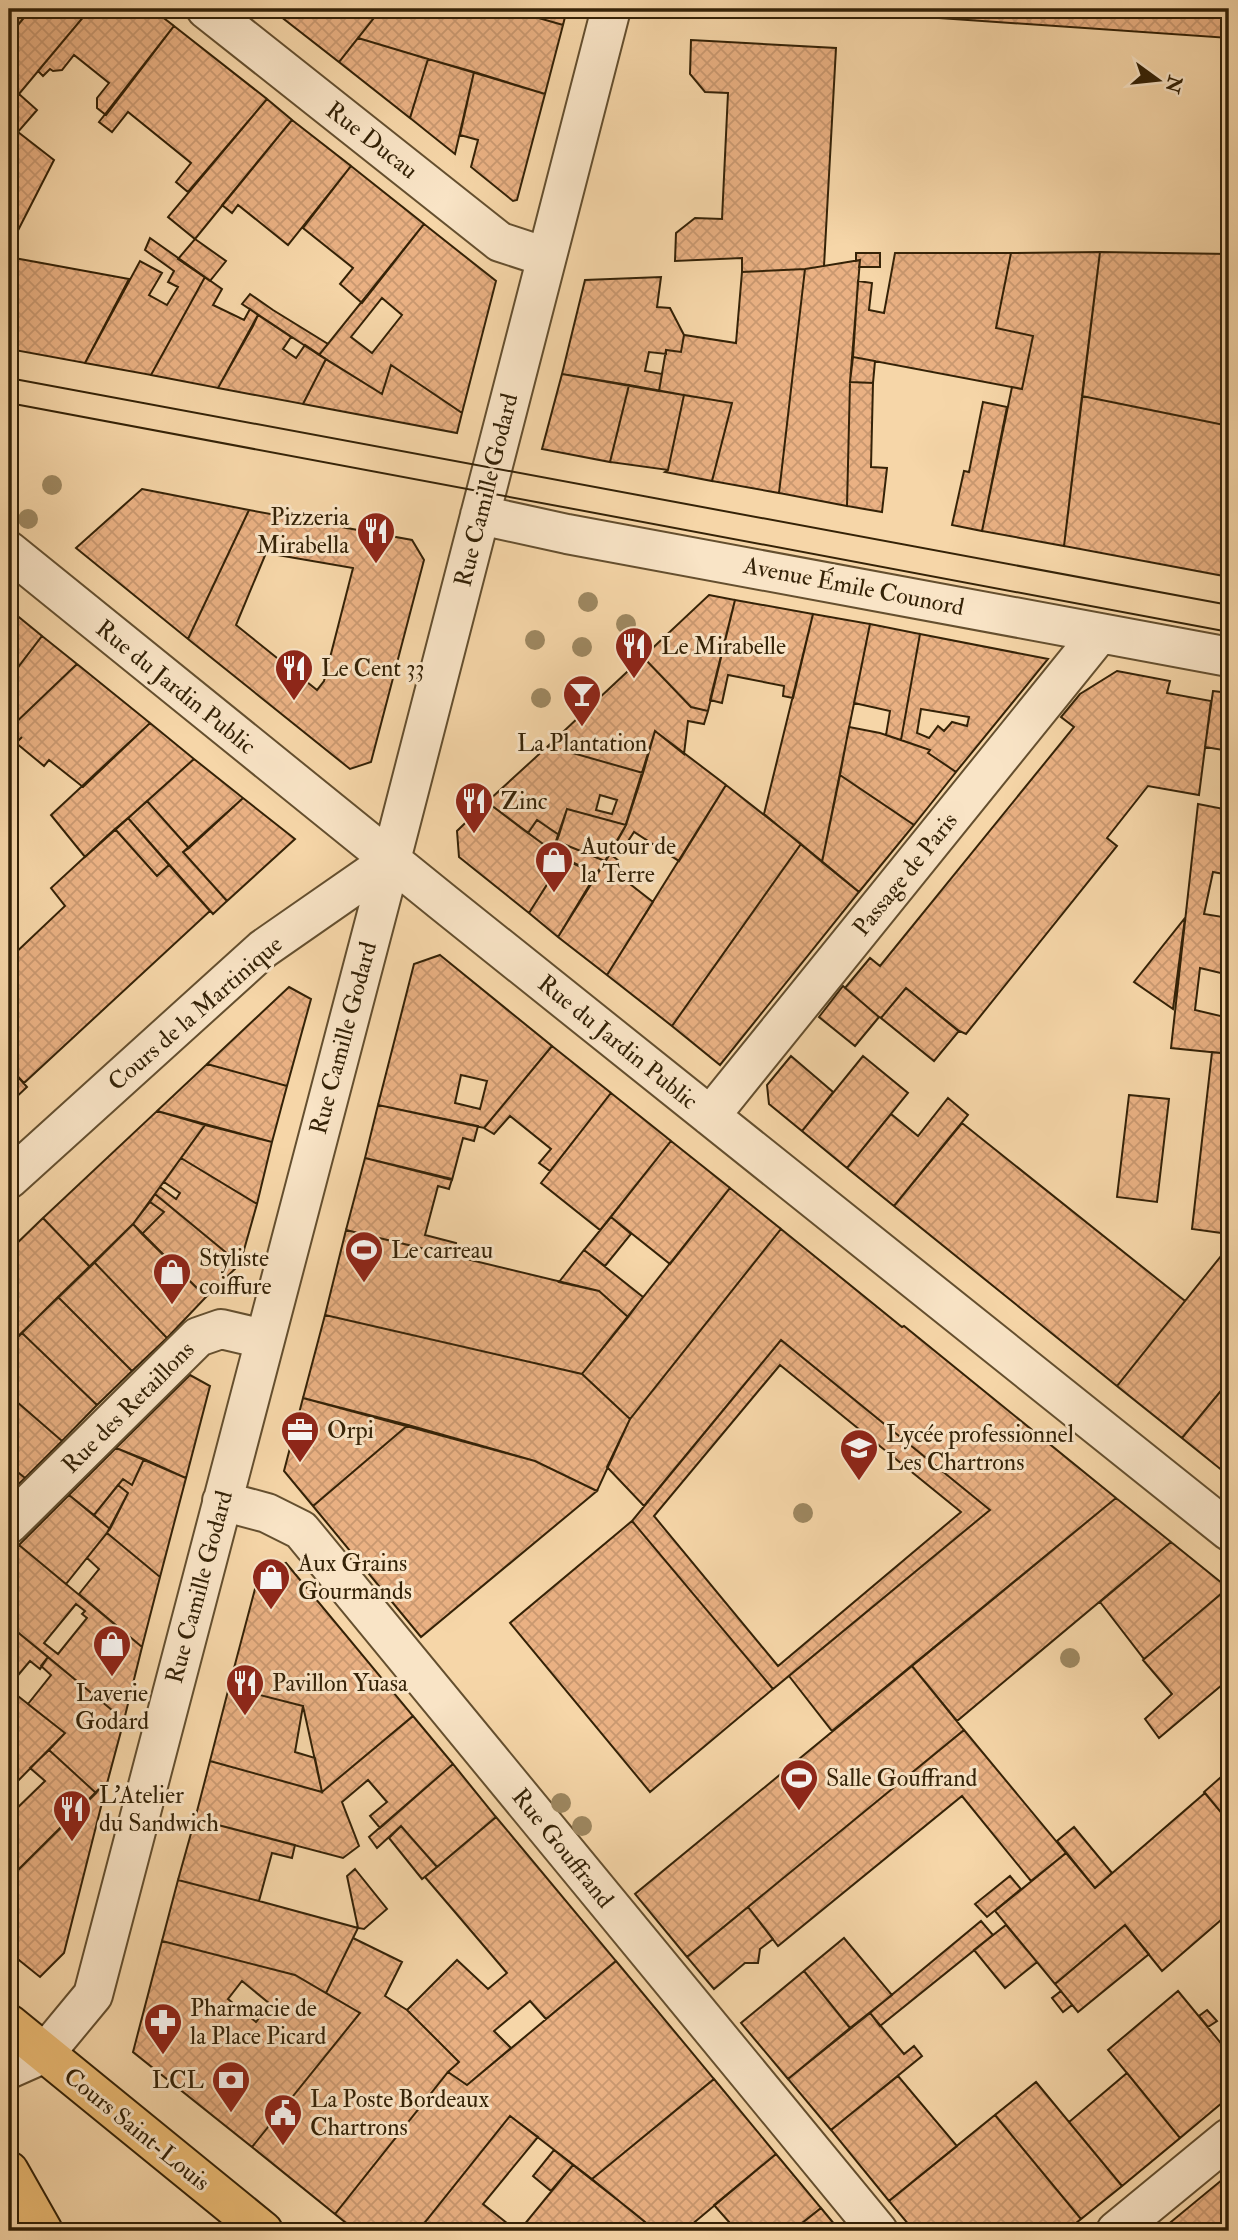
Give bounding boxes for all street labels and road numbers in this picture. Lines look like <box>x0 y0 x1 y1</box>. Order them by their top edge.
street label: Rue Ducau <box>319 95 424 186</box>
street label: Rue Camille Godard <box>447 390 526 590</box>
street label: Avenue Émile Counord <box>740 549 967 623</box>
street label: Rue du Jardin Public <box>89 613 262 762</box>
street label: Passage de Paris <box>846 806 965 942</box>
street label: Cours de la Martinique <box>102 929 289 1098</box>
street label: Rue Camille Godard <box>303 938 384 1138</box>
street label: Rue du Jardin Public <box>531 968 704 1117</box>
street label: Rue des Retaillons <box>56 1335 201 1480</box>
street label: Rue Camille Godard <box>159 1487 240 1687</box>
street label: Rue Gouffrand <box>505 1782 620 1915</box>
street label: Cours Saint-Louis <box>57 2061 216 2198</box>

